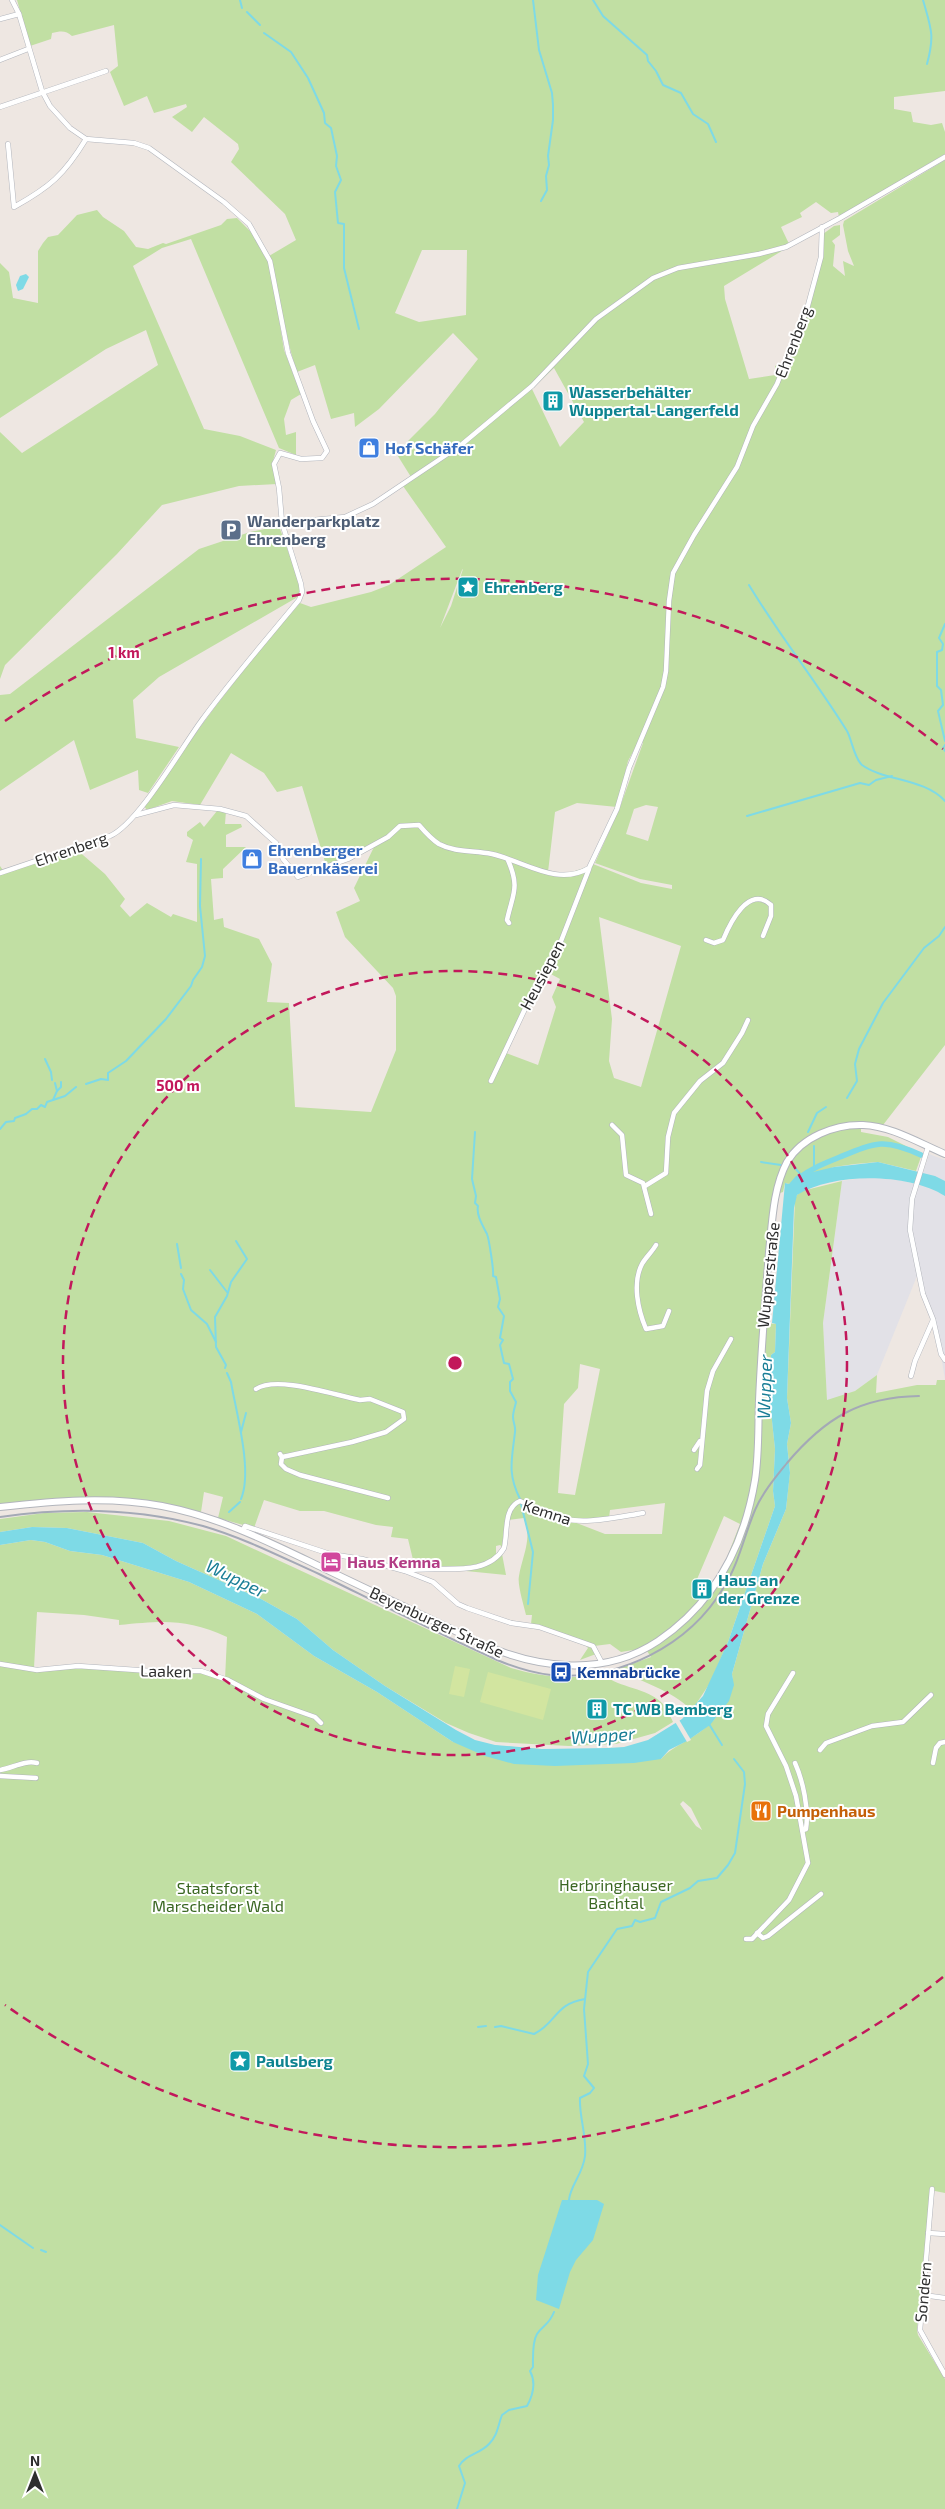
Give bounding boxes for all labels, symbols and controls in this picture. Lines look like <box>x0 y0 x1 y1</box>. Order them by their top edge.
street label: Ehrenberg <box>770 303 815 380</box>
place label: Wasserbehälter Wuppertal-Langerfeld <box>569 382 739 419</box>
building icon: Wasserbehälter Wuppertal-Langerfeld <box>541 389 565 413</box>
shop icon: Hof Schäfer <box>357 436 381 460</box>
place label: Hof Schäfer <box>385 438 474 457</box>
place label: Wanderparkplatz Ehrenberg <box>247 511 380 548</box>
parking icon: Wanderparkplatz Ehrenberg <box>219 518 243 542</box>
place icon: Ehrenberg <box>456 575 480 599</box>
place label: Ehrenberg <box>484 577 564 596</box>
text: 1 km <box>108 643 140 661</box>
street label: Ehrenberg <box>32 827 110 870</box>
place label: Ehrenberger Bauernkäserei <box>268 840 378 877</box>
shop icon: Ehrenberger Bauernkäserei <box>240 847 264 871</box>
street label: Heusiepen <box>515 937 568 1013</box>
text: 500 m <box>156 1076 200 1094</box>
street label: Wupperstraße <box>752 1221 783 1329</box>
centre of rings <box>446 1354 464 1372</box>
water label: Wupper <box>752 1354 776 1420</box>
street label: Kemna <box>520 1495 574 1528</box>
hotel icon: Haus Kemna <box>319 1550 343 1574</box>
place label: Haus Kemna <box>347 1552 440 1571</box>
water label: Wupper <box>203 1554 271 1602</box>
place label: Haus an der Grenze <box>718 1570 800 1607</box>
building icon: Haus an der Grenze <box>690 1577 714 1601</box>
street label: Beyenburger Straße <box>367 1582 507 1661</box>
bus stop icon: Kemnabrücke <box>549 1660 573 1684</box>
street label: Laaken <box>140 1661 192 1680</box>
place label: Kemnabrücke <box>577 1662 680 1681</box>
building icon: TC WB Bemberg <box>585 1697 609 1721</box>
place label: TC WB Bemberg <box>613 1699 733 1718</box>
water label: Wupper <box>570 1722 637 1748</box>
restaurant icon: Pumpenhaus <box>749 1799 773 1823</box>
place label: Pumpenhaus <box>777 1801 875 1820</box>
park label: Herbringhauser Bachtal <box>559 1875 673 1912</box>
park label: Staatsforst Marscheider Wald <box>152 1878 284 1915</box>
place icon: Paulsberg <box>228 2049 252 2073</box>
place label: Paulsberg <box>256 2051 333 2070</box>
street label: Sondern <box>910 2261 935 2323</box>
north arrow <box>10 2449 60 2499</box>
text: N <box>30 2452 40 2469</box>

